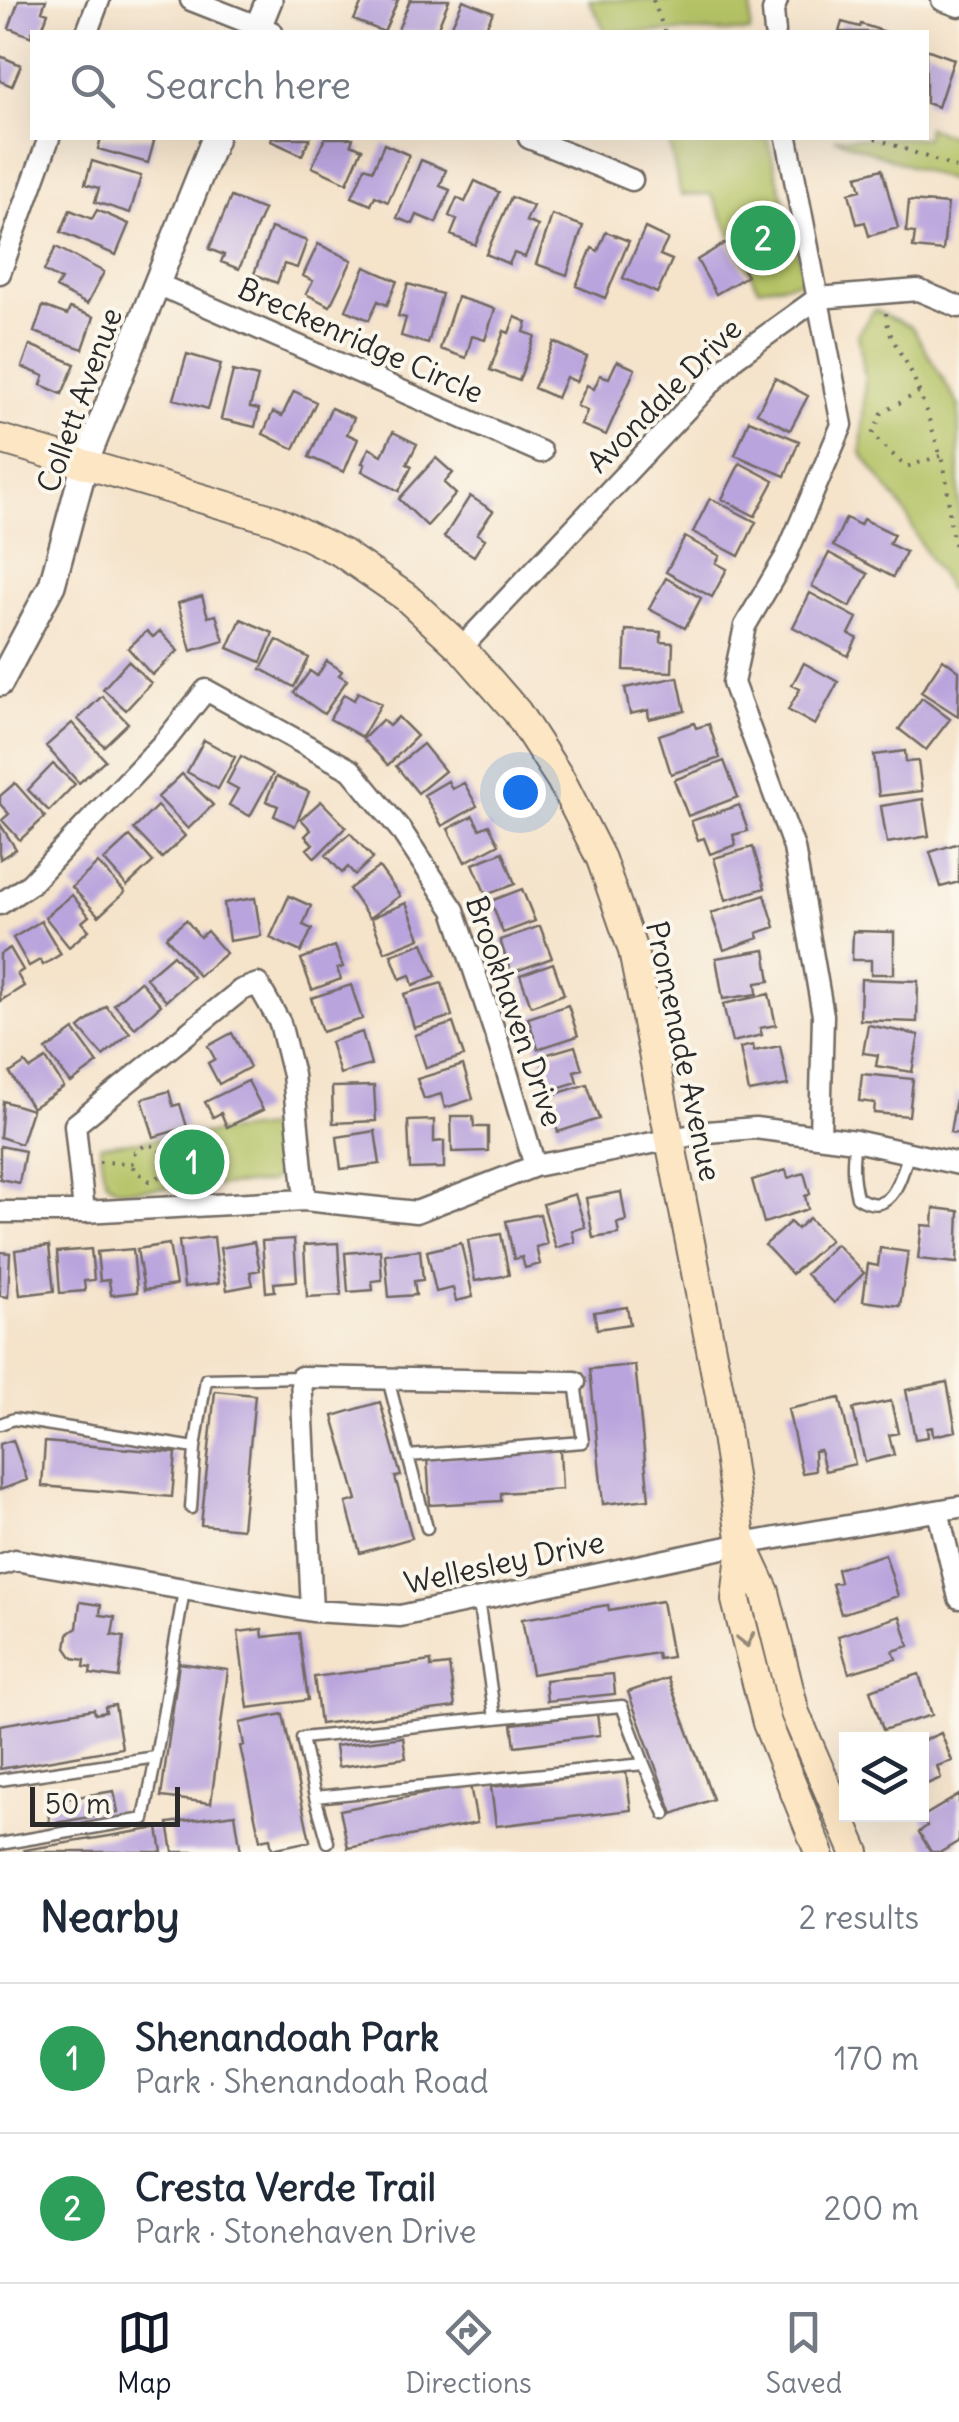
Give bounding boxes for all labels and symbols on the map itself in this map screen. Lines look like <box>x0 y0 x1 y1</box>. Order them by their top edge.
pin: 2 <box>730 200 796 276</box>
street label: Breckenridge Circle <box>233 269 489 411</box>
street label: Collett Avenue <box>28 302 130 498</box>
street label: Avondale Drive <box>579 310 749 480</box>
your location <box>495 767 546 818</box>
street label: Brookhaven Drive <box>458 891 572 1131</box>
street label: Promenade Avenue <box>638 917 730 1185</box>
pin: 1 <box>160 1124 224 1200</box>
street label: Wellesley Drive <box>400 1522 608 1602</box>
one-way arrow <box>734 1631 755 1648</box>
scale bar <box>30 1782 180 1826</box>

